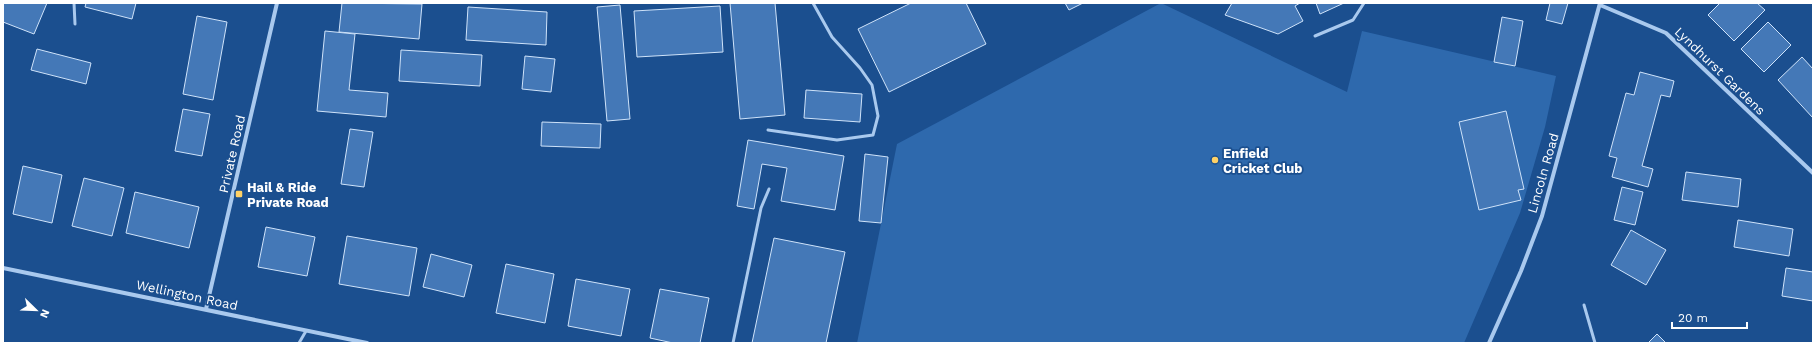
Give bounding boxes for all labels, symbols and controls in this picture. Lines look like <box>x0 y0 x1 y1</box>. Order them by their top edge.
street label: Lyndhurst Gardens <box>1672 24 1768 118</box>
street label: Private Road <box>216 114 248 194</box>
street label: Lincoln Road <box>1524 131 1562 215</box>
place label: Enfield Cricket Club <box>1223 146 1302 176</box>
marker: Enfield Cricket Club <box>1210 155 1220 165</box>
place label: Hail & Ride Private Road <box>247 180 329 210</box>
marker: Hail & Ride Private Road <box>234 189 244 199</box>
street label: Wellington Road <box>135 277 239 313</box>
north arrow <box>16 290 56 330</box>
scale bar <box>1672 304 1747 330</box>
text: N <box>37 307 52 320</box>
text: 20 m <box>1678 311 1708 325</box>

